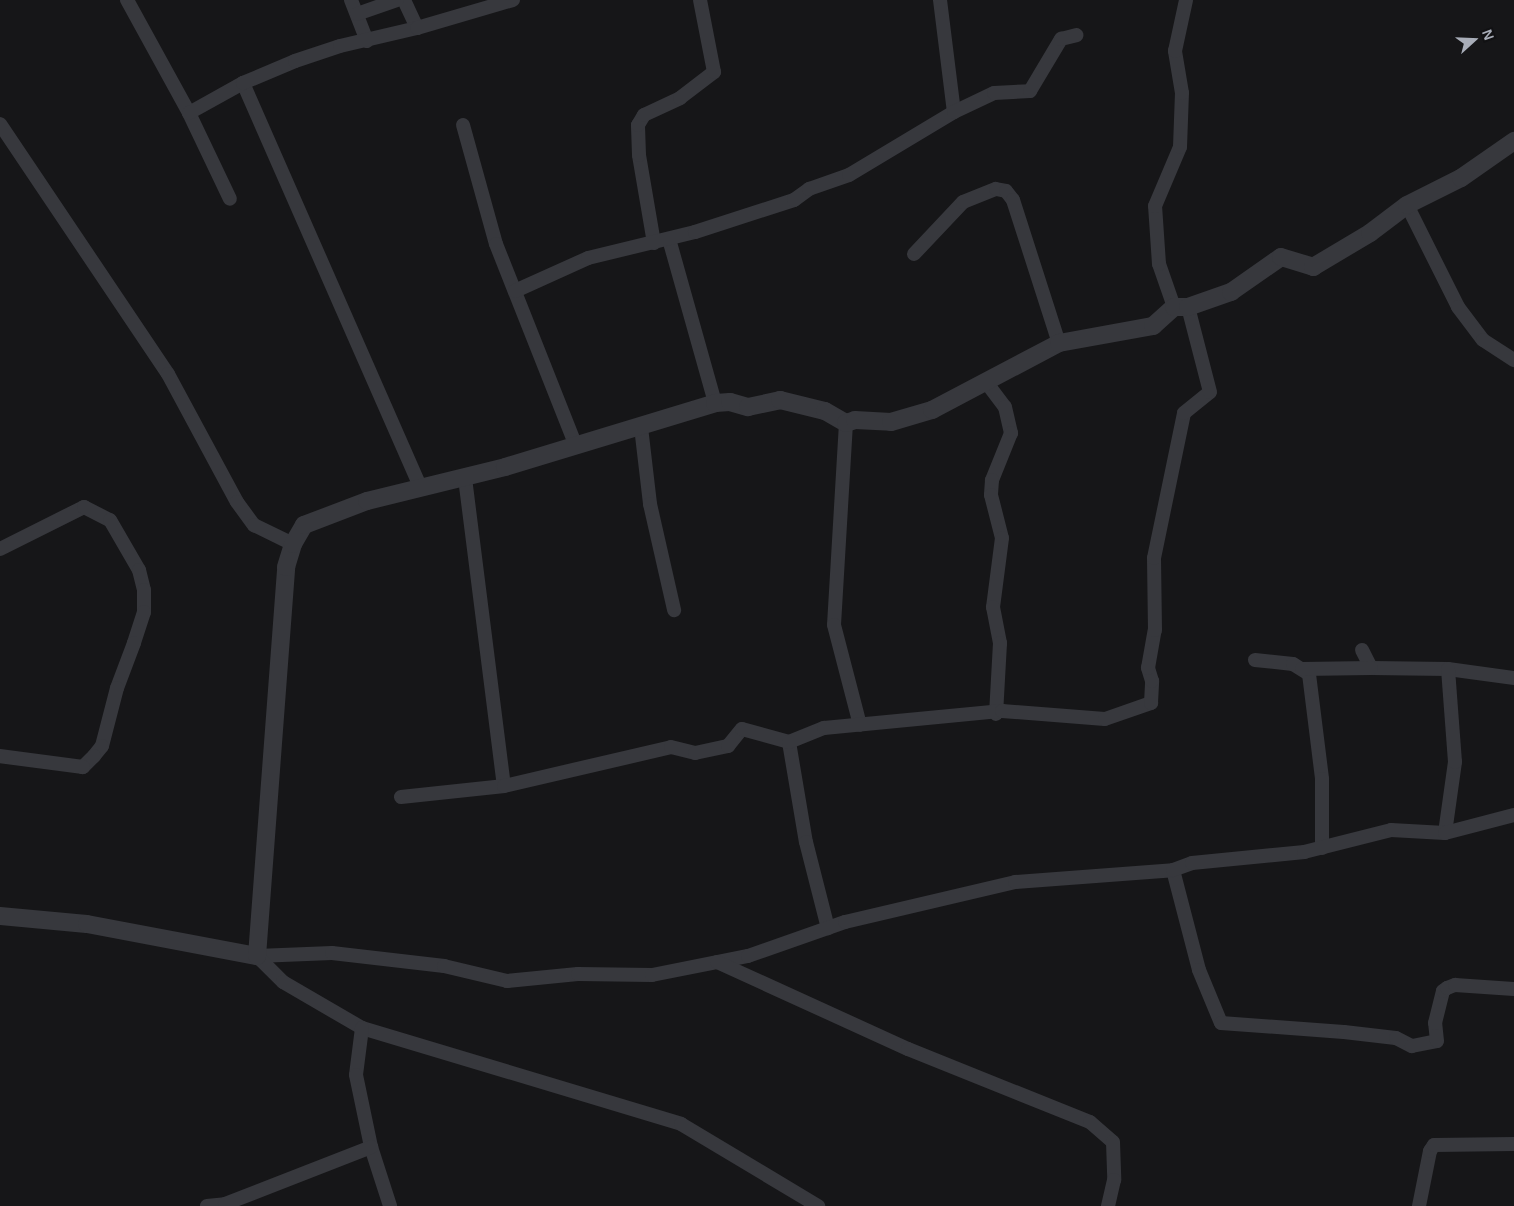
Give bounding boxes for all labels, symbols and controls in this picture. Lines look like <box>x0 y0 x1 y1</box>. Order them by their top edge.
north arrow <box>1449 15 1499 65</box>
text: N <box>1479 27 1497 42</box>

